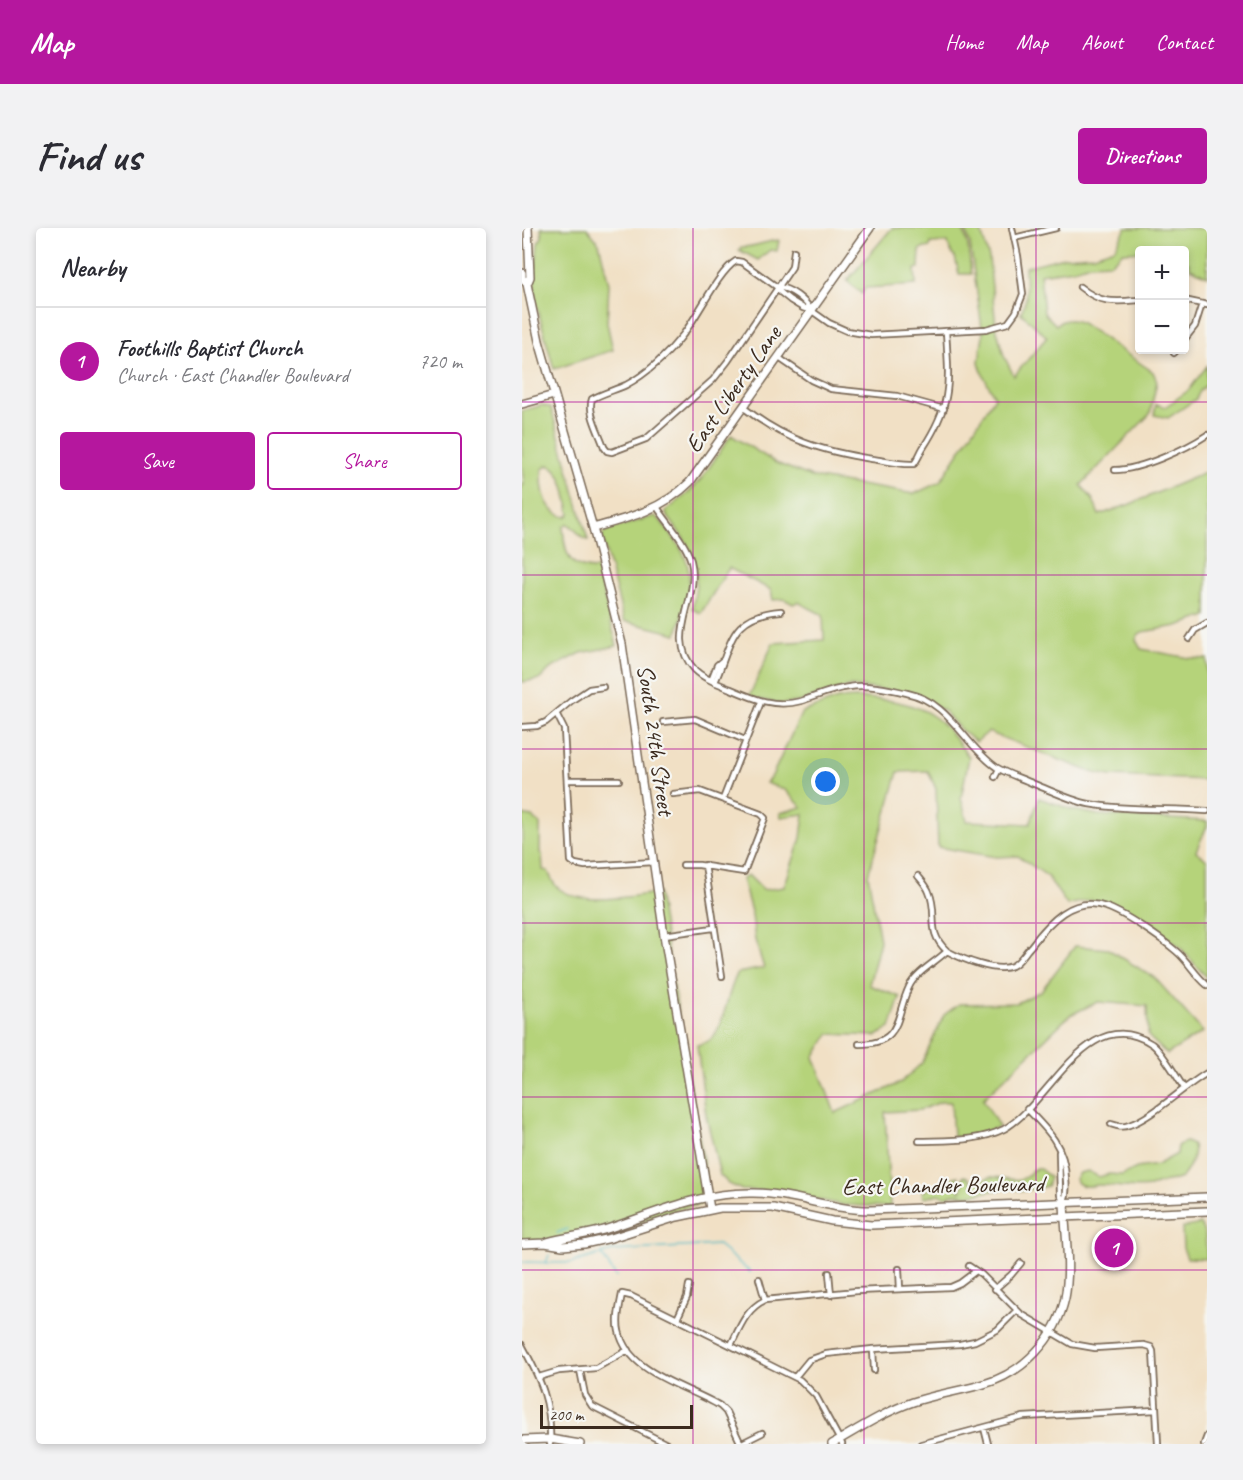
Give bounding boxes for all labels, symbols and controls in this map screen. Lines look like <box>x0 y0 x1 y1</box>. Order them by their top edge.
text: Map <box>30 25 73 60</box>
text: Home <box>945 29 983 55</box>
text: Map <box>1016 29 1048 55</box>
text: About <box>1081 29 1123 55</box>
text: Contact <box>1156 29 1213 55</box>
button: Directions <box>1078 128 1207 184</box>
text: Find us <box>36 130 141 183</box>
map controls <box>1135 246 1189 354</box>
button: + <box>1135 246 1189 300</box>
text: Nearby <box>60 251 125 284</box>
button: − <box>1135 300 1189 354</box>
street label: East Liberty Lane <box>678 318 789 458</box>
text: Foothills Baptist Church <box>117 335 303 363</box>
text: 1 <box>75 349 84 374</box>
text: 720 m <box>419 349 462 374</box>
text: Church · East Chandler Boulevard <box>117 363 349 388</box>
button: Save <box>60 432 255 490</box>
button: Share <box>267 432 462 490</box>
street label: South 24th Street <box>631 663 682 819</box>
your location <box>811 767 840 796</box>
street label: East Chandler Boulevard <box>842 1168 1048 1202</box>
pin: 1 <box>1094 1226 1134 1270</box>
scale bar <box>540 1402 693 1430</box>
text: 200 m <box>549 1405 583 1425</box>

